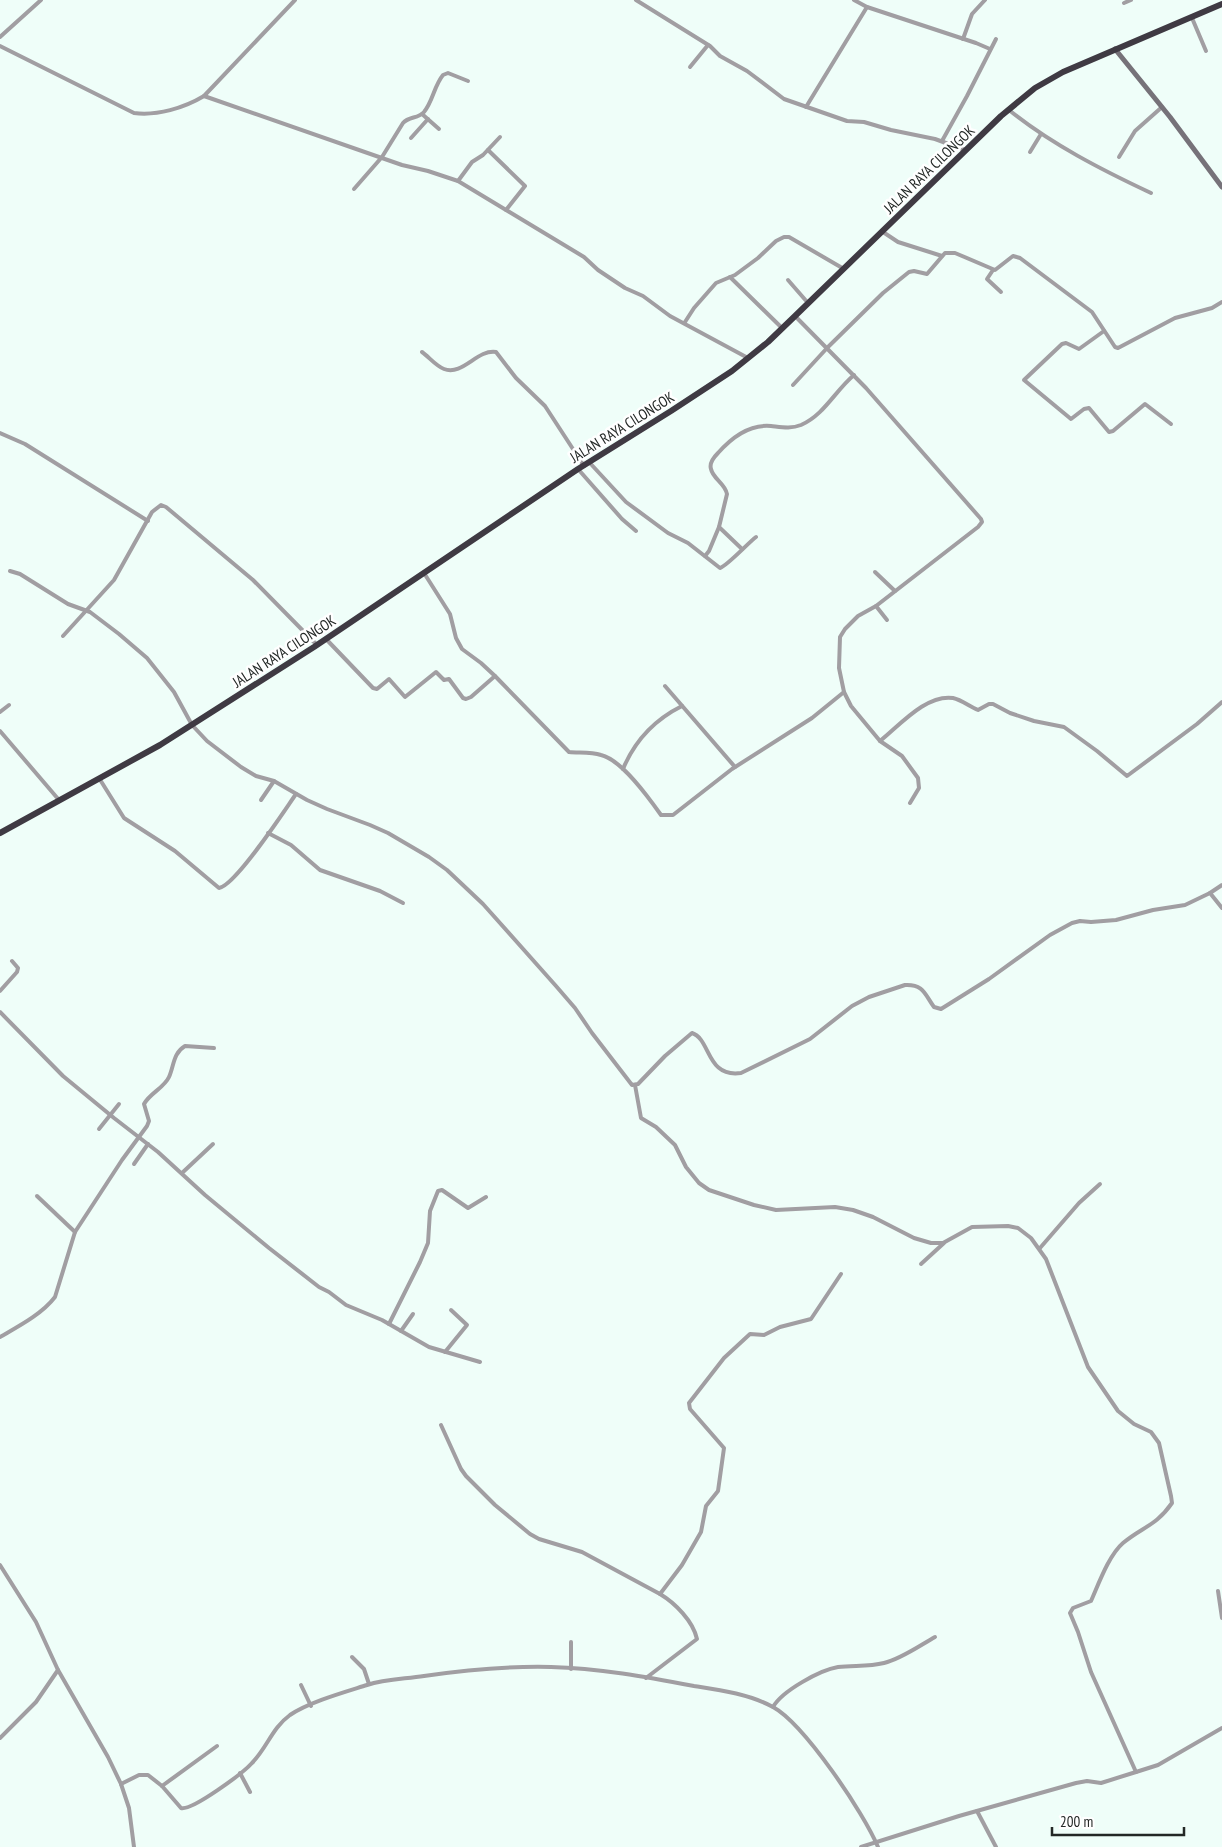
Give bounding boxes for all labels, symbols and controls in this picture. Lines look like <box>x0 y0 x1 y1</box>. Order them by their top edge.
street label: JALAN RAYA CILONGOK <box>879 120 979 218</box>
street label: JALAN RAYA CILONGOK <box>566 387 678 467</box>
street label: JALAN RAYA CILONGOK <box>228 610 340 692</box>
scale bar <box>1052 1804 1184 1836</box>
text: 200 m <box>1060 1812 1093 1831</box>

